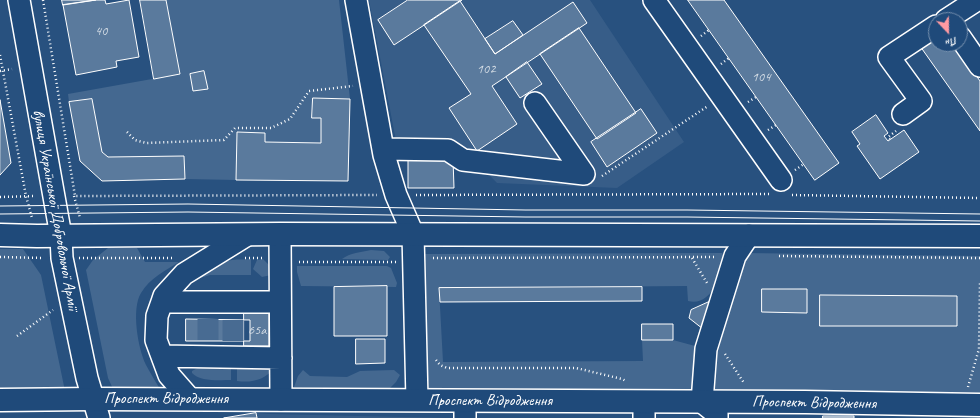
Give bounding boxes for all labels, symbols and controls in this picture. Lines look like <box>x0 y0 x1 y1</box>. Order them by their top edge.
north arrow <box>928 12 968 52</box>
house number: 40 <box>95 23 107 39</box>
text: Пн <box>944 34 960 51</box>
house number: 102 <box>477 61 495 77</box>
house number: 104 <box>752 69 770 85</box>
street label: вулиця Української Добровольчої Армії <box>28 108 82 312</box>
house number: 65а <box>248 322 266 338</box>
street label: Проспект Відродження <box>104 389 228 409</box>
street label: Проспект Відродження <box>428 391 552 411</box>
street label: Проспект Відродження <box>752 392 876 414</box>

